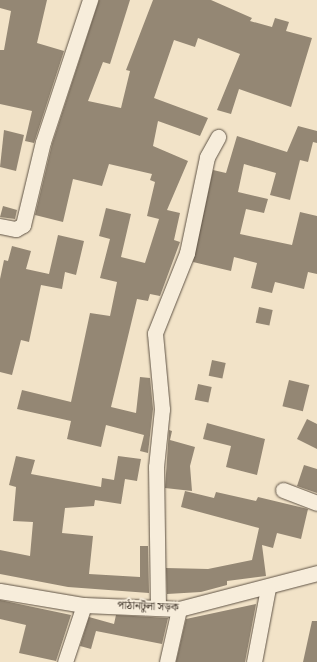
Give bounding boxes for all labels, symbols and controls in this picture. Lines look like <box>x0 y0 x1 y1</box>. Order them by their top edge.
street label: পাঠানটুলা সড়ক <box>117 599 179 615</box>

